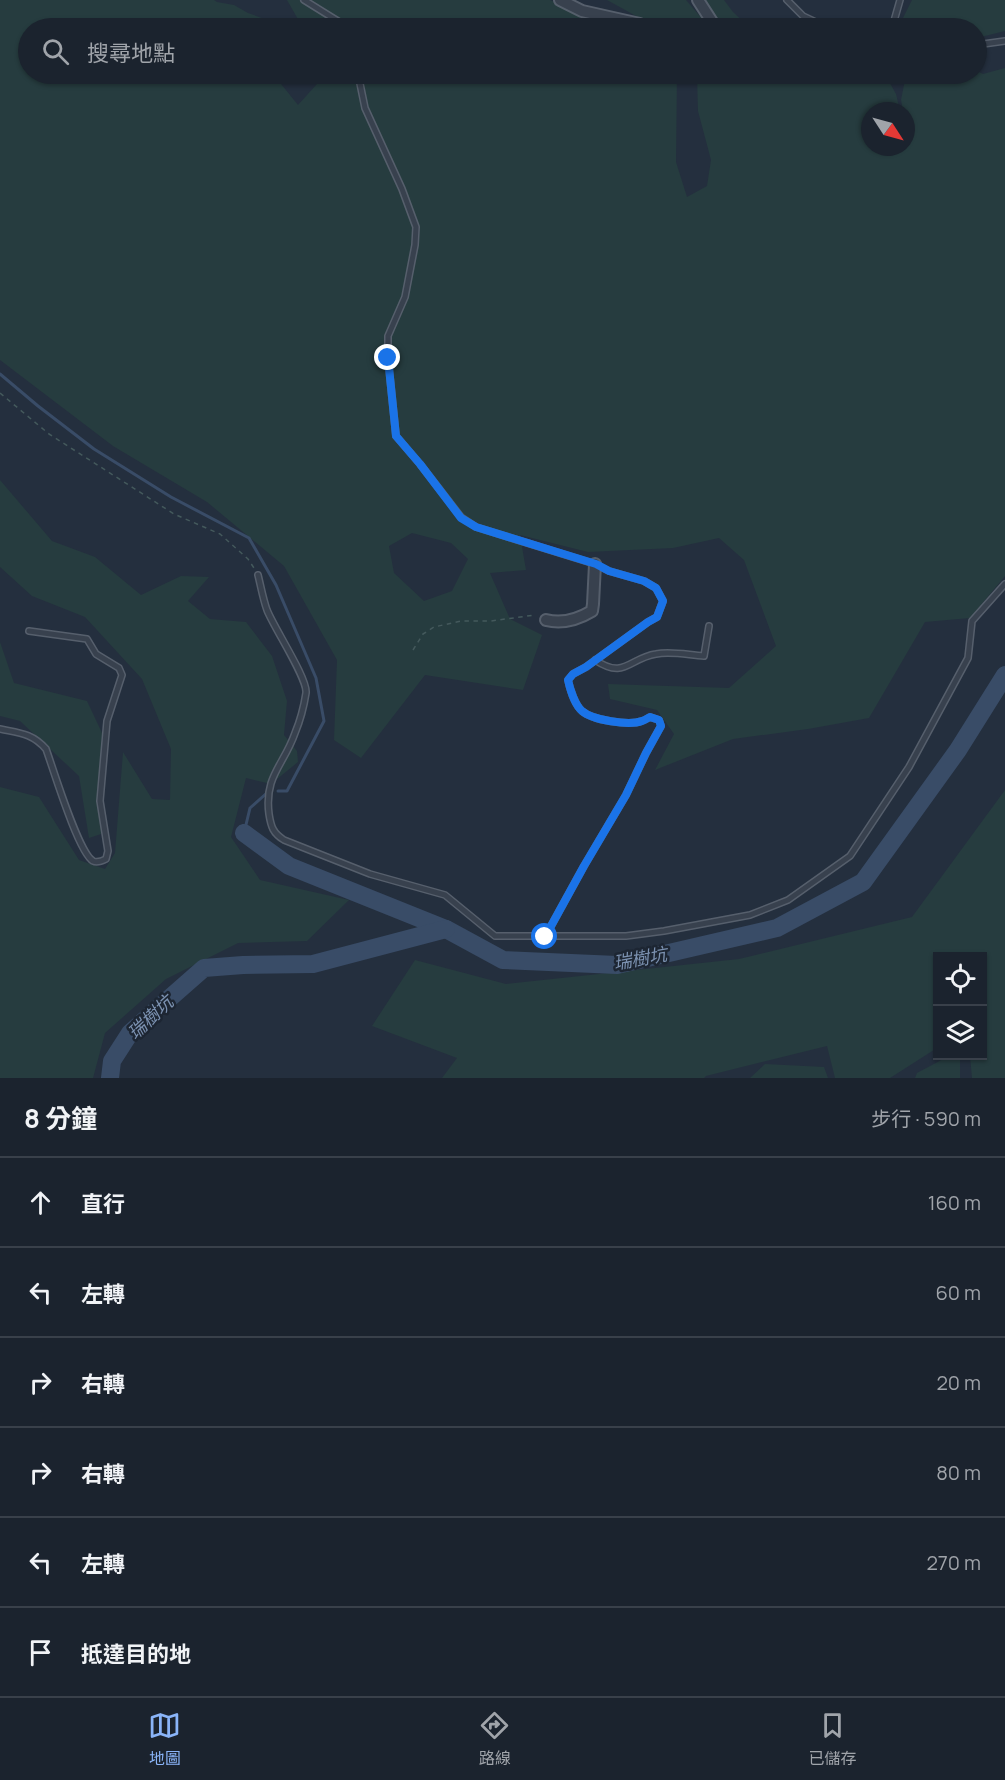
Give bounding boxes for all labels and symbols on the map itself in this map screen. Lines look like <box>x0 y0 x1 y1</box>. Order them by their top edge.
north arrow <box>861 102 915 156</box>
route end <box>374 344 400 370</box>
route start <box>531 923 557 949</box>
water label: 瑞樹坑 <box>611 941 672 975</box>
water label: 瑞樹坑 <box>122 988 180 1044</box>

